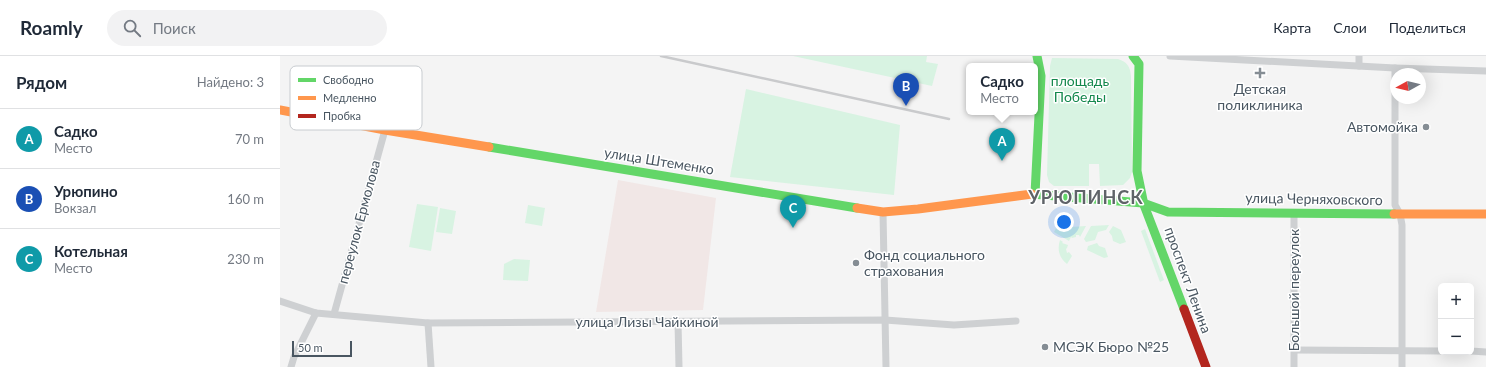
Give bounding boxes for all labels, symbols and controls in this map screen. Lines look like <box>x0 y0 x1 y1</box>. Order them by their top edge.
search box <box>107 10 387 46</box>
text: Roamly <box>20 16 83 39</box>
icon: search <box>121 17 143 39</box>
text: Поиск <box>153 19 196 37</box>
text: Карта <box>1273 19 1311 36</box>
text: Слои <box>1333 19 1367 36</box>
text: Поделиться <box>1389 19 1466 36</box>
popup <box>966 63 1038 115</box>
legend <box>290 66 422 130</box>
marker: Детская поликлиника <box>1254 67 1266 79</box>
north arrow <box>1390 68 1426 104</box>
text: Рядом <box>16 72 67 93</box>
text: Садко <box>980 72 1024 90</box>
park label: площадь Победы <box>1051 72 1110 105</box>
text: Свободно <box>323 73 374 86</box>
pin: B <box>893 73 919 106</box>
text: Найдено: 3 <box>197 74 264 90</box>
place label: Детская поликлиника <box>1217 80 1303 113</box>
text: Место <box>980 90 1019 106</box>
text: Медленно <box>323 91 376 104</box>
text: Пробка <box>323 109 361 122</box>
place label: Автомойка <box>1347 118 1418 135</box>
text: Садко <box>54 122 98 140</box>
marker: Автомойка <box>1421 122 1431 132</box>
pin: A <box>989 128 1015 161</box>
text: A <box>24 131 34 147</box>
text: 70 m <box>235 131 264 147</box>
text: Место <box>54 140 93 156</box>
street label: улица Штеменко <box>603 143 715 178</box>
street label: переулок Ермолова <box>334 158 383 286</box>
text: Урюпино <box>54 182 118 200</box>
district label: УРЮПИНСК <box>1027 186 1144 208</box>
street label: улица Черняховского <box>1245 189 1383 208</box>
text: B <box>25 191 33 207</box>
text: 160 m <box>227 191 264 207</box>
pin: C <box>780 195 806 228</box>
text: Вокзал <box>54 200 96 216</box>
your location <box>1054 212 1074 232</box>
street label: проспект Ленина <box>1161 224 1216 335</box>
street label: Большой переулок <box>1285 228 1302 351</box>
text: Котельная <box>54 242 128 260</box>
place label: Фонд социального страхования <box>864 246 985 279</box>
text: C <box>25 251 33 267</box>
text: 230 m <box>227 251 264 267</box>
marker: Фонд социального страхования <box>851 258 861 268</box>
text: Место <box>54 260 93 276</box>
map controls <box>1438 283 1474 355</box>
button: + <box>1438 283 1474 319</box>
street label: улица Лизы Чайкиной <box>575 313 719 330</box>
button: − <box>1438 319 1474 355</box>
place label: МСЭК Бюро №25 <box>1053 338 1169 355</box>
scale bar <box>292 339 352 358</box>
text: 50 m <box>298 341 323 354</box>
marker: МСЭК Бюро №25 <box>1040 342 1050 352</box>

